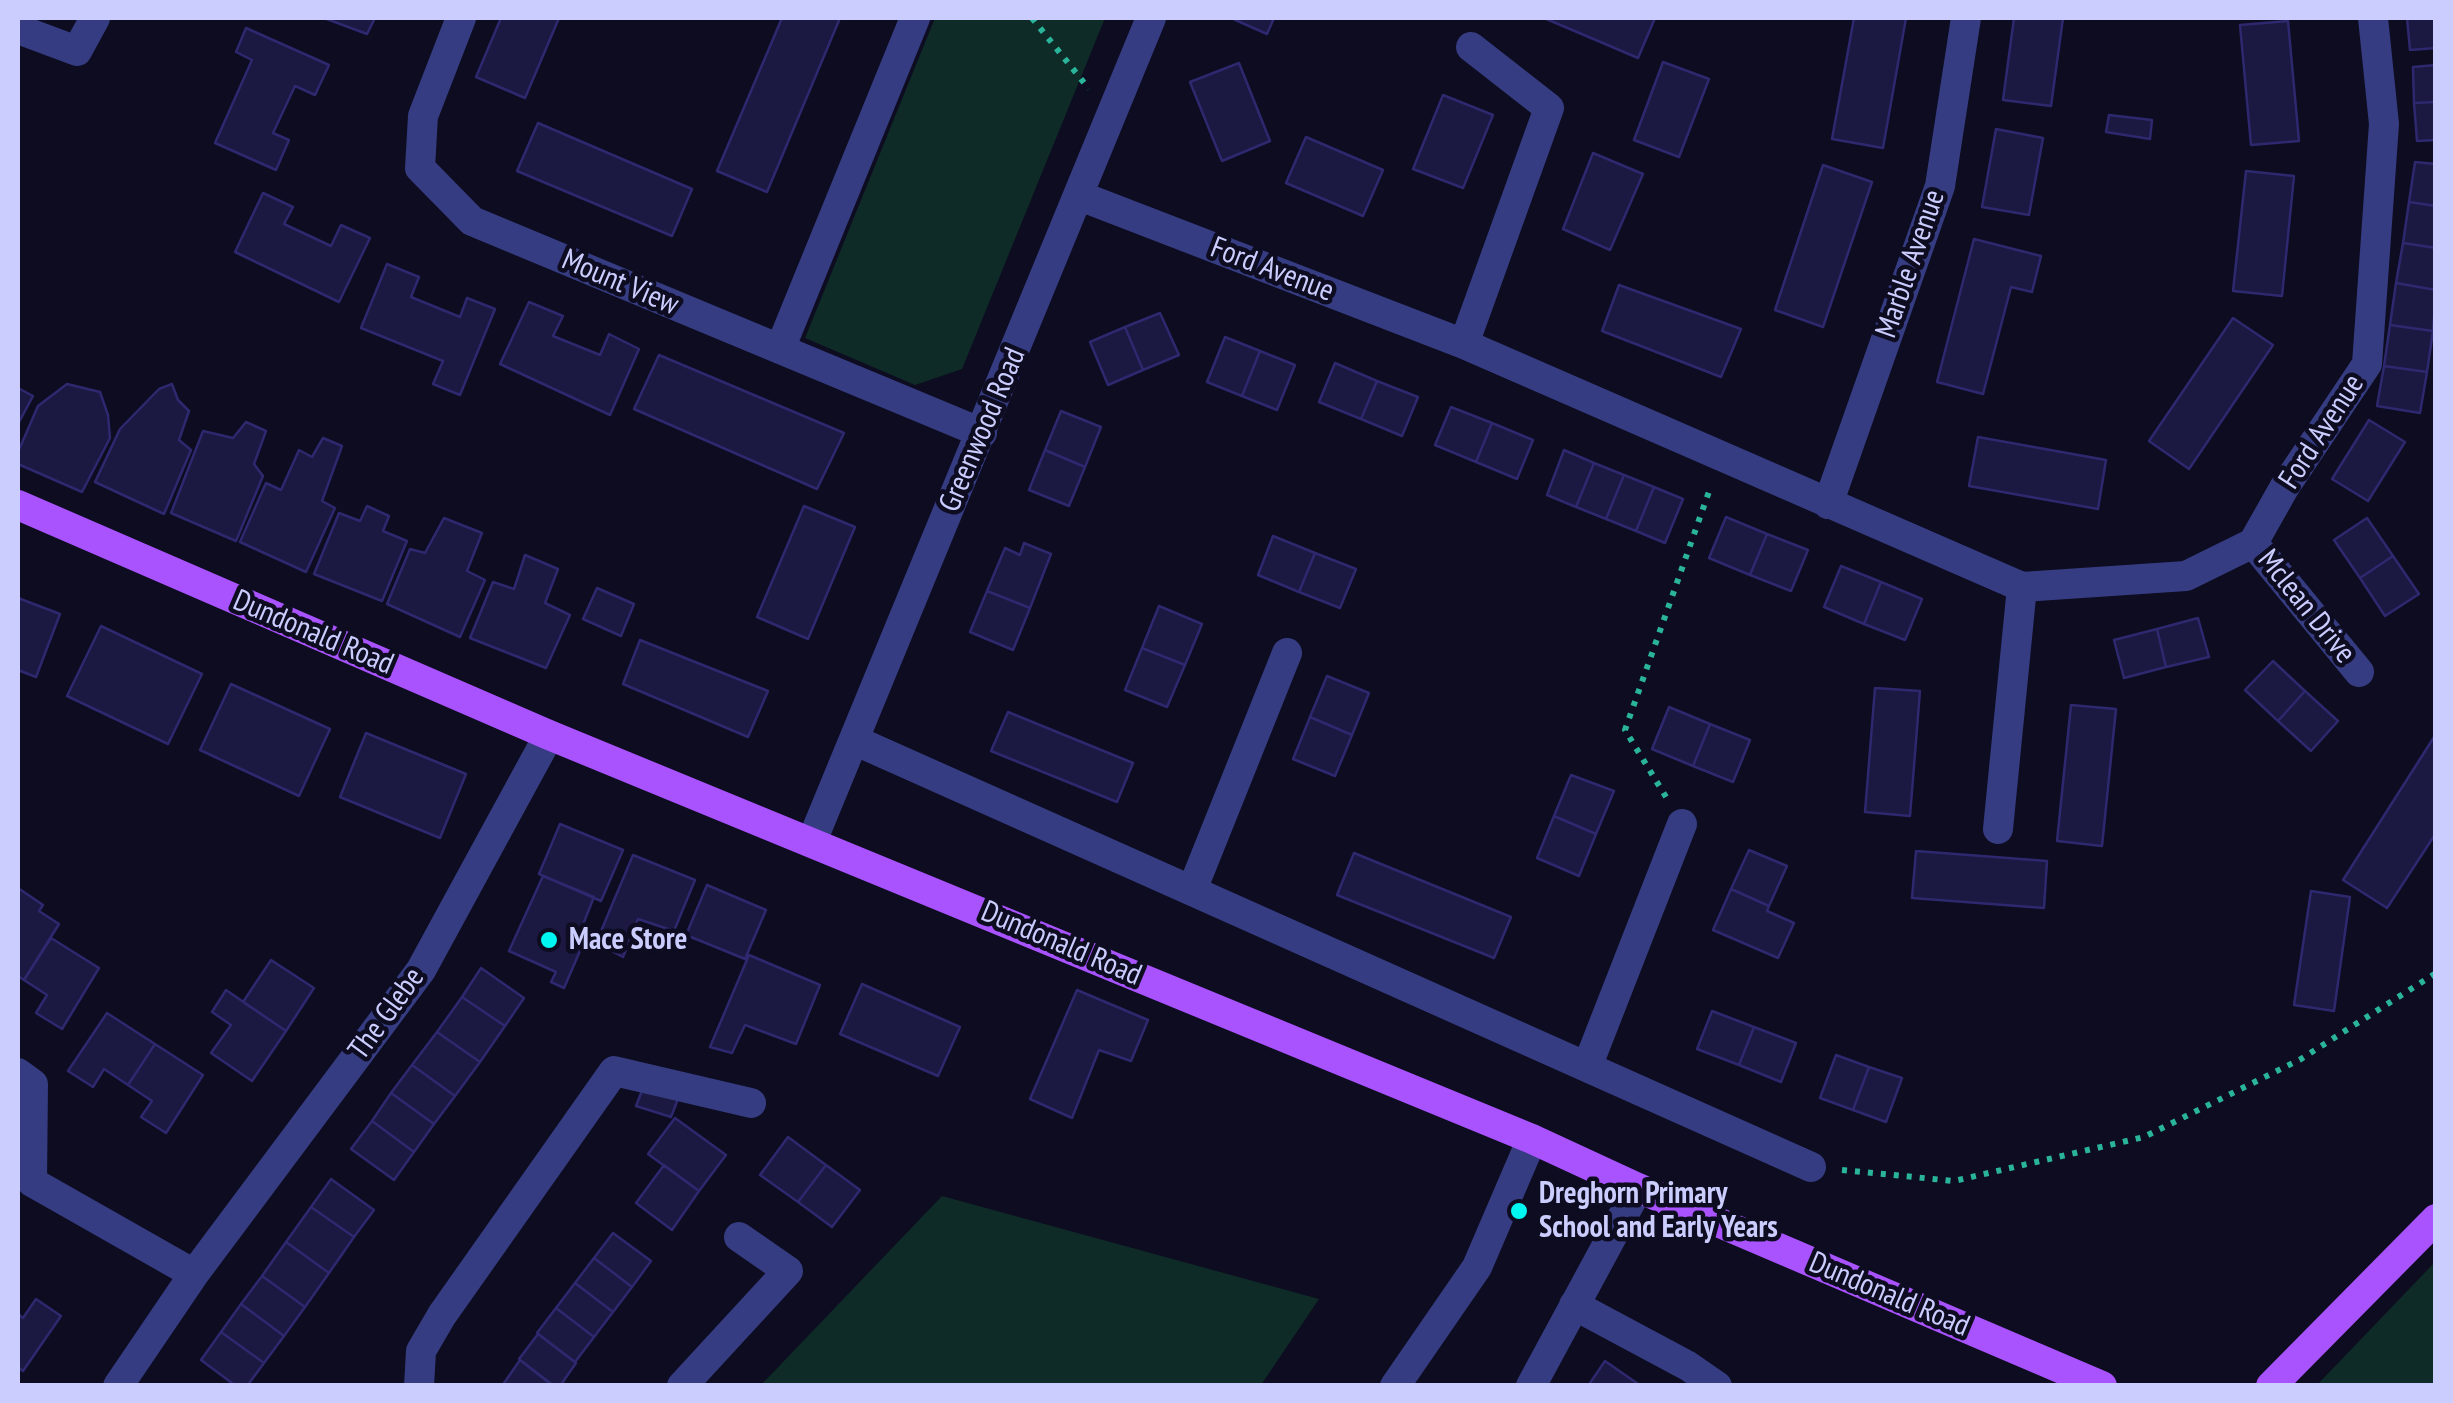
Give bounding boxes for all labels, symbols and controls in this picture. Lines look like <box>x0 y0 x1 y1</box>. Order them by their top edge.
street label: Marble Avenue <box>1869 185 1953 343</box>
street label: Ford Avenue <box>1205 230 1339 310</box>
street label: Mount View <box>556 242 684 324</box>
street label: Greenwood Road <box>932 343 1034 517</box>
street label: Ford Avenue <box>2272 368 2372 496</box>
street label: Mclean Drive <box>2249 543 2363 671</box>
street label: Dundonald Road <box>227 583 399 683</box>
street label: Dundonald Road <box>975 894 1147 994</box>
place label: Mace Store <box>569 922 687 958</box>
marker: Mace Store <box>538 929 560 951</box>
street label: The Glebe <box>342 961 432 1067</box>
place label: Dreghorn Primary School and Early Years <box>1539 1176 1778 1246</box>
marker: Dreghorn Primary School and Early Years <box>1508 1200 1530 1222</box>
street label: Dundonald Road <box>1803 1245 1975 1345</box>

